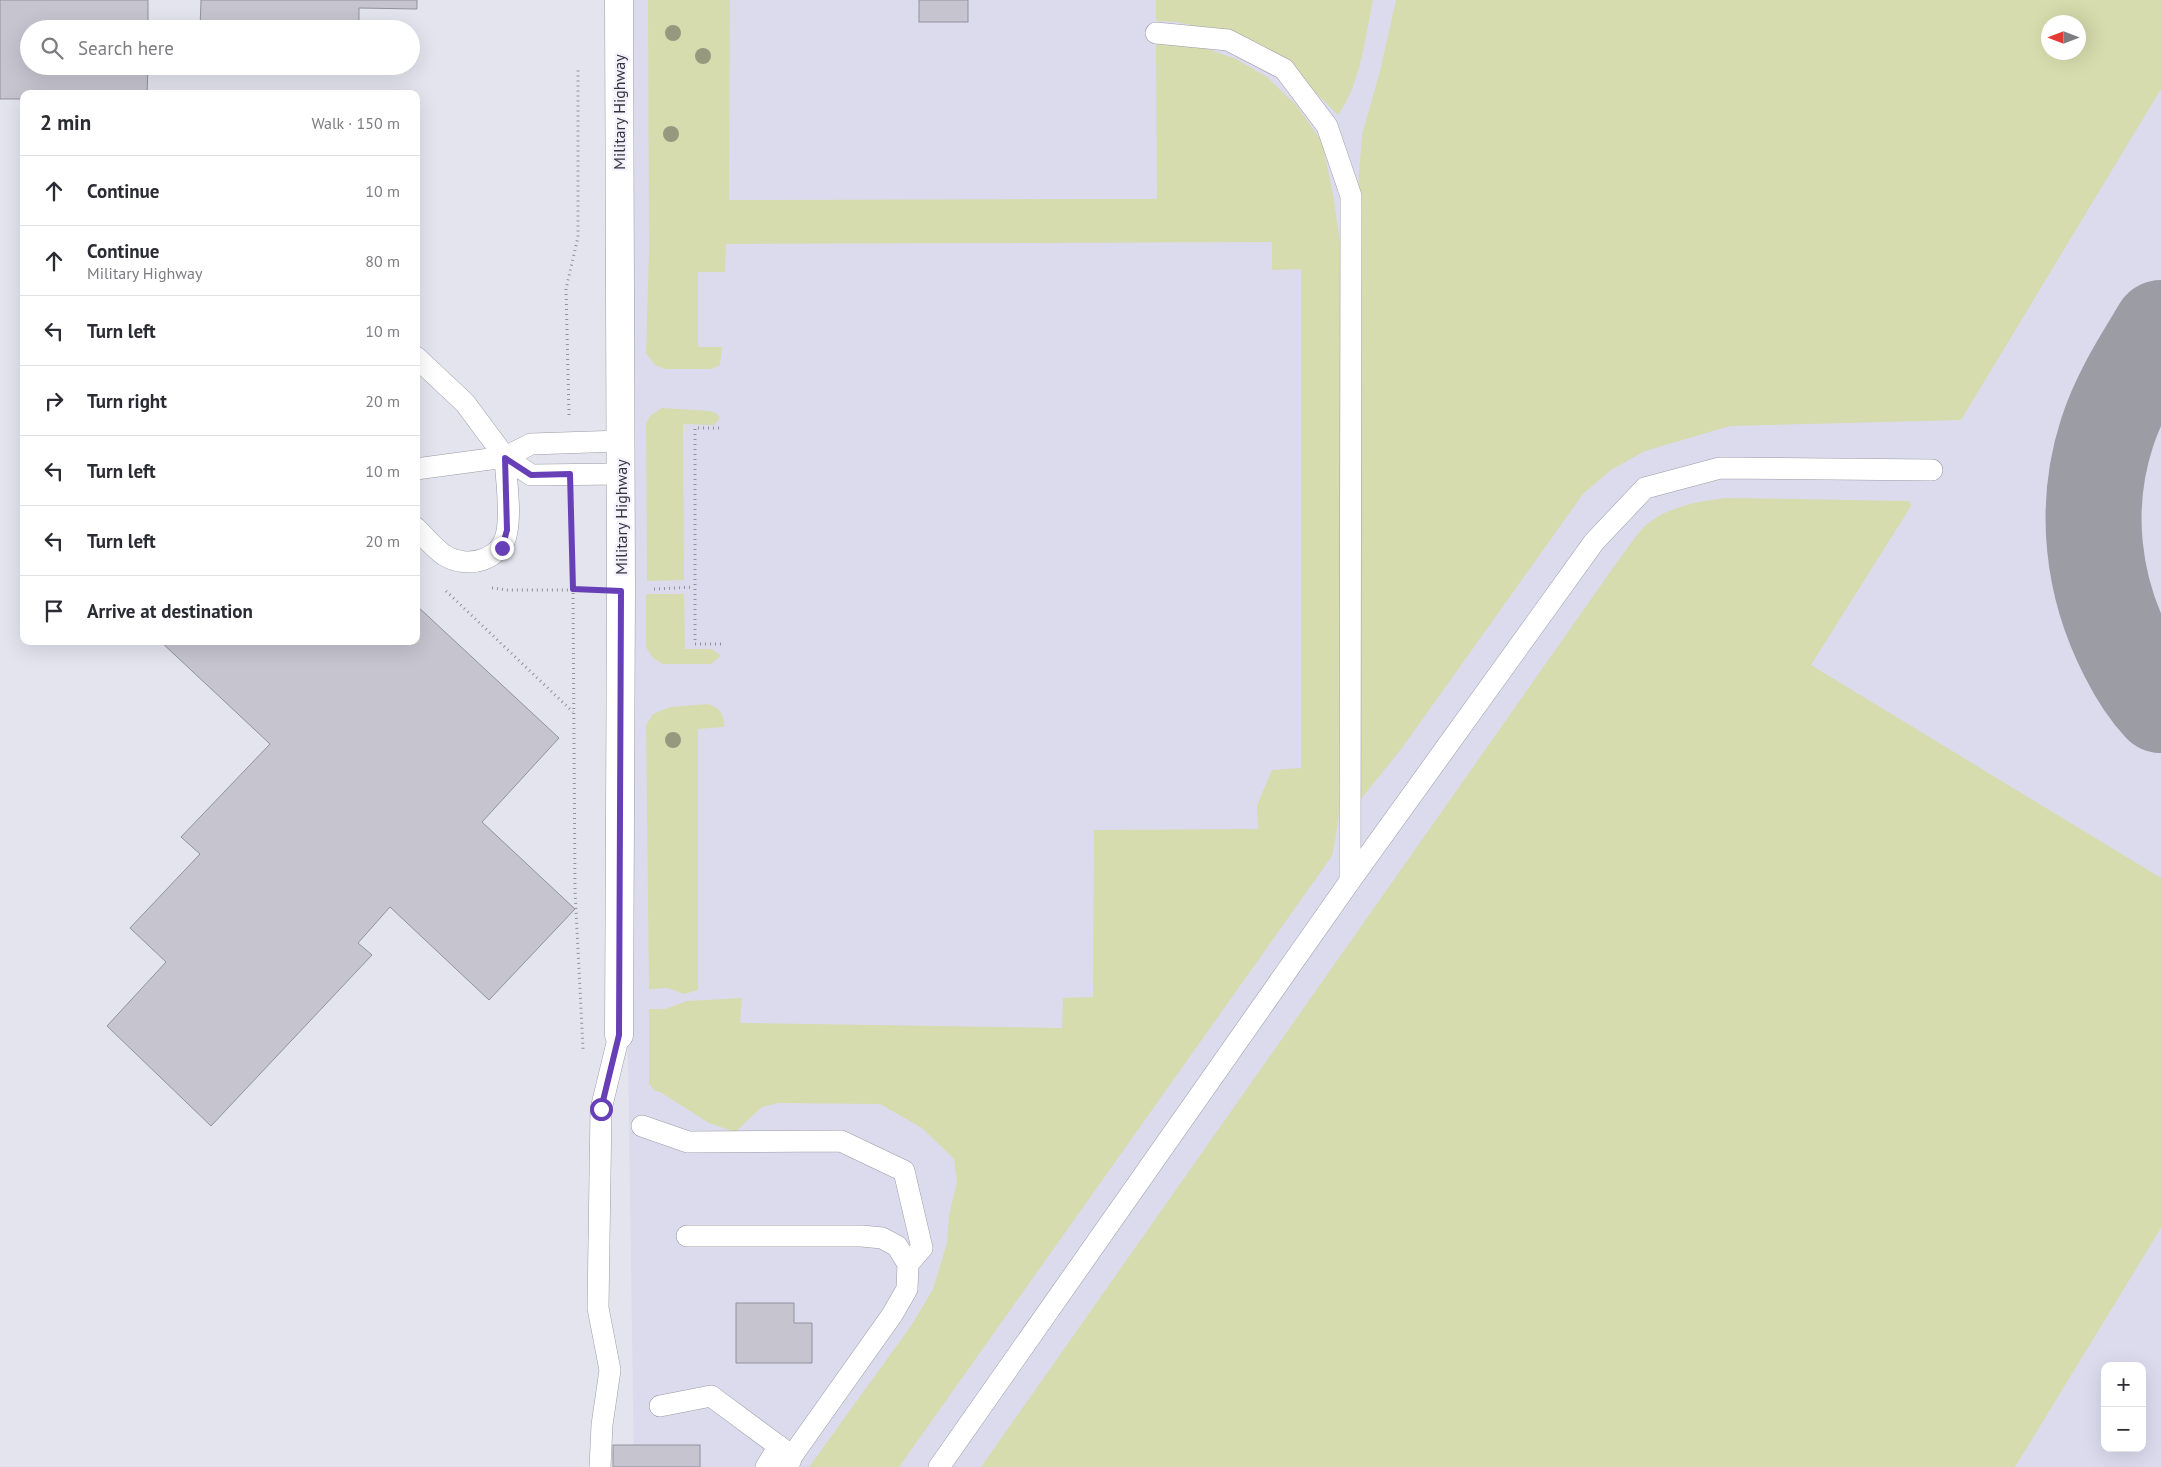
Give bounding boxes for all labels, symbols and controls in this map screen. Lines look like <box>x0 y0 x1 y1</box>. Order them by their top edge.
north arrow <box>2041 15 2086 60</box>
search box <box>20 20 420 75</box>
icon: search <box>38 34 66 62</box>
text: Search here <box>78 36 174 60</box>
street label: Military Highway <box>609 54 629 170</box>
text: 2 min <box>40 109 91 136</box>
text: Walk · 150 m <box>311 113 400 133</box>
icon: ahead <box>40 177 68 205</box>
text: Continue <box>87 179 159 203</box>
text: 10 m <box>365 181 400 201</box>
text: Continue <box>87 239 159 263</box>
icon: ahead <box>40 247 68 275</box>
text: 80 m <box>365 251 400 271</box>
text: Military Highway <box>87 263 202 283</box>
icon: left <box>40 317 68 345</box>
text: Turn left <box>87 319 156 343</box>
text: 10 m <box>365 321 400 341</box>
icon: right <box>40 387 68 415</box>
text: Turn right <box>87 389 167 413</box>
text: 20 m <box>365 391 400 411</box>
icon: left <box>40 457 68 485</box>
text: Turn left <box>87 459 156 483</box>
street label: Military Highway <box>611 459 631 575</box>
text: 10 m <box>365 461 400 481</box>
icon: left <box>40 527 68 555</box>
text: Turn left <box>87 529 156 553</box>
text: 20 m <box>365 531 400 551</box>
route end <box>491 537 514 560</box>
icon: arrive <box>40 597 68 625</box>
text: Arrive at destination <box>87 599 253 623</box>
route start <box>590 1098 613 1121</box>
map controls <box>2101 1362 2146 1452</box>
button: + <box>2101 1362 2146 1407</box>
button: − <box>2101 1407 2146 1452</box>

